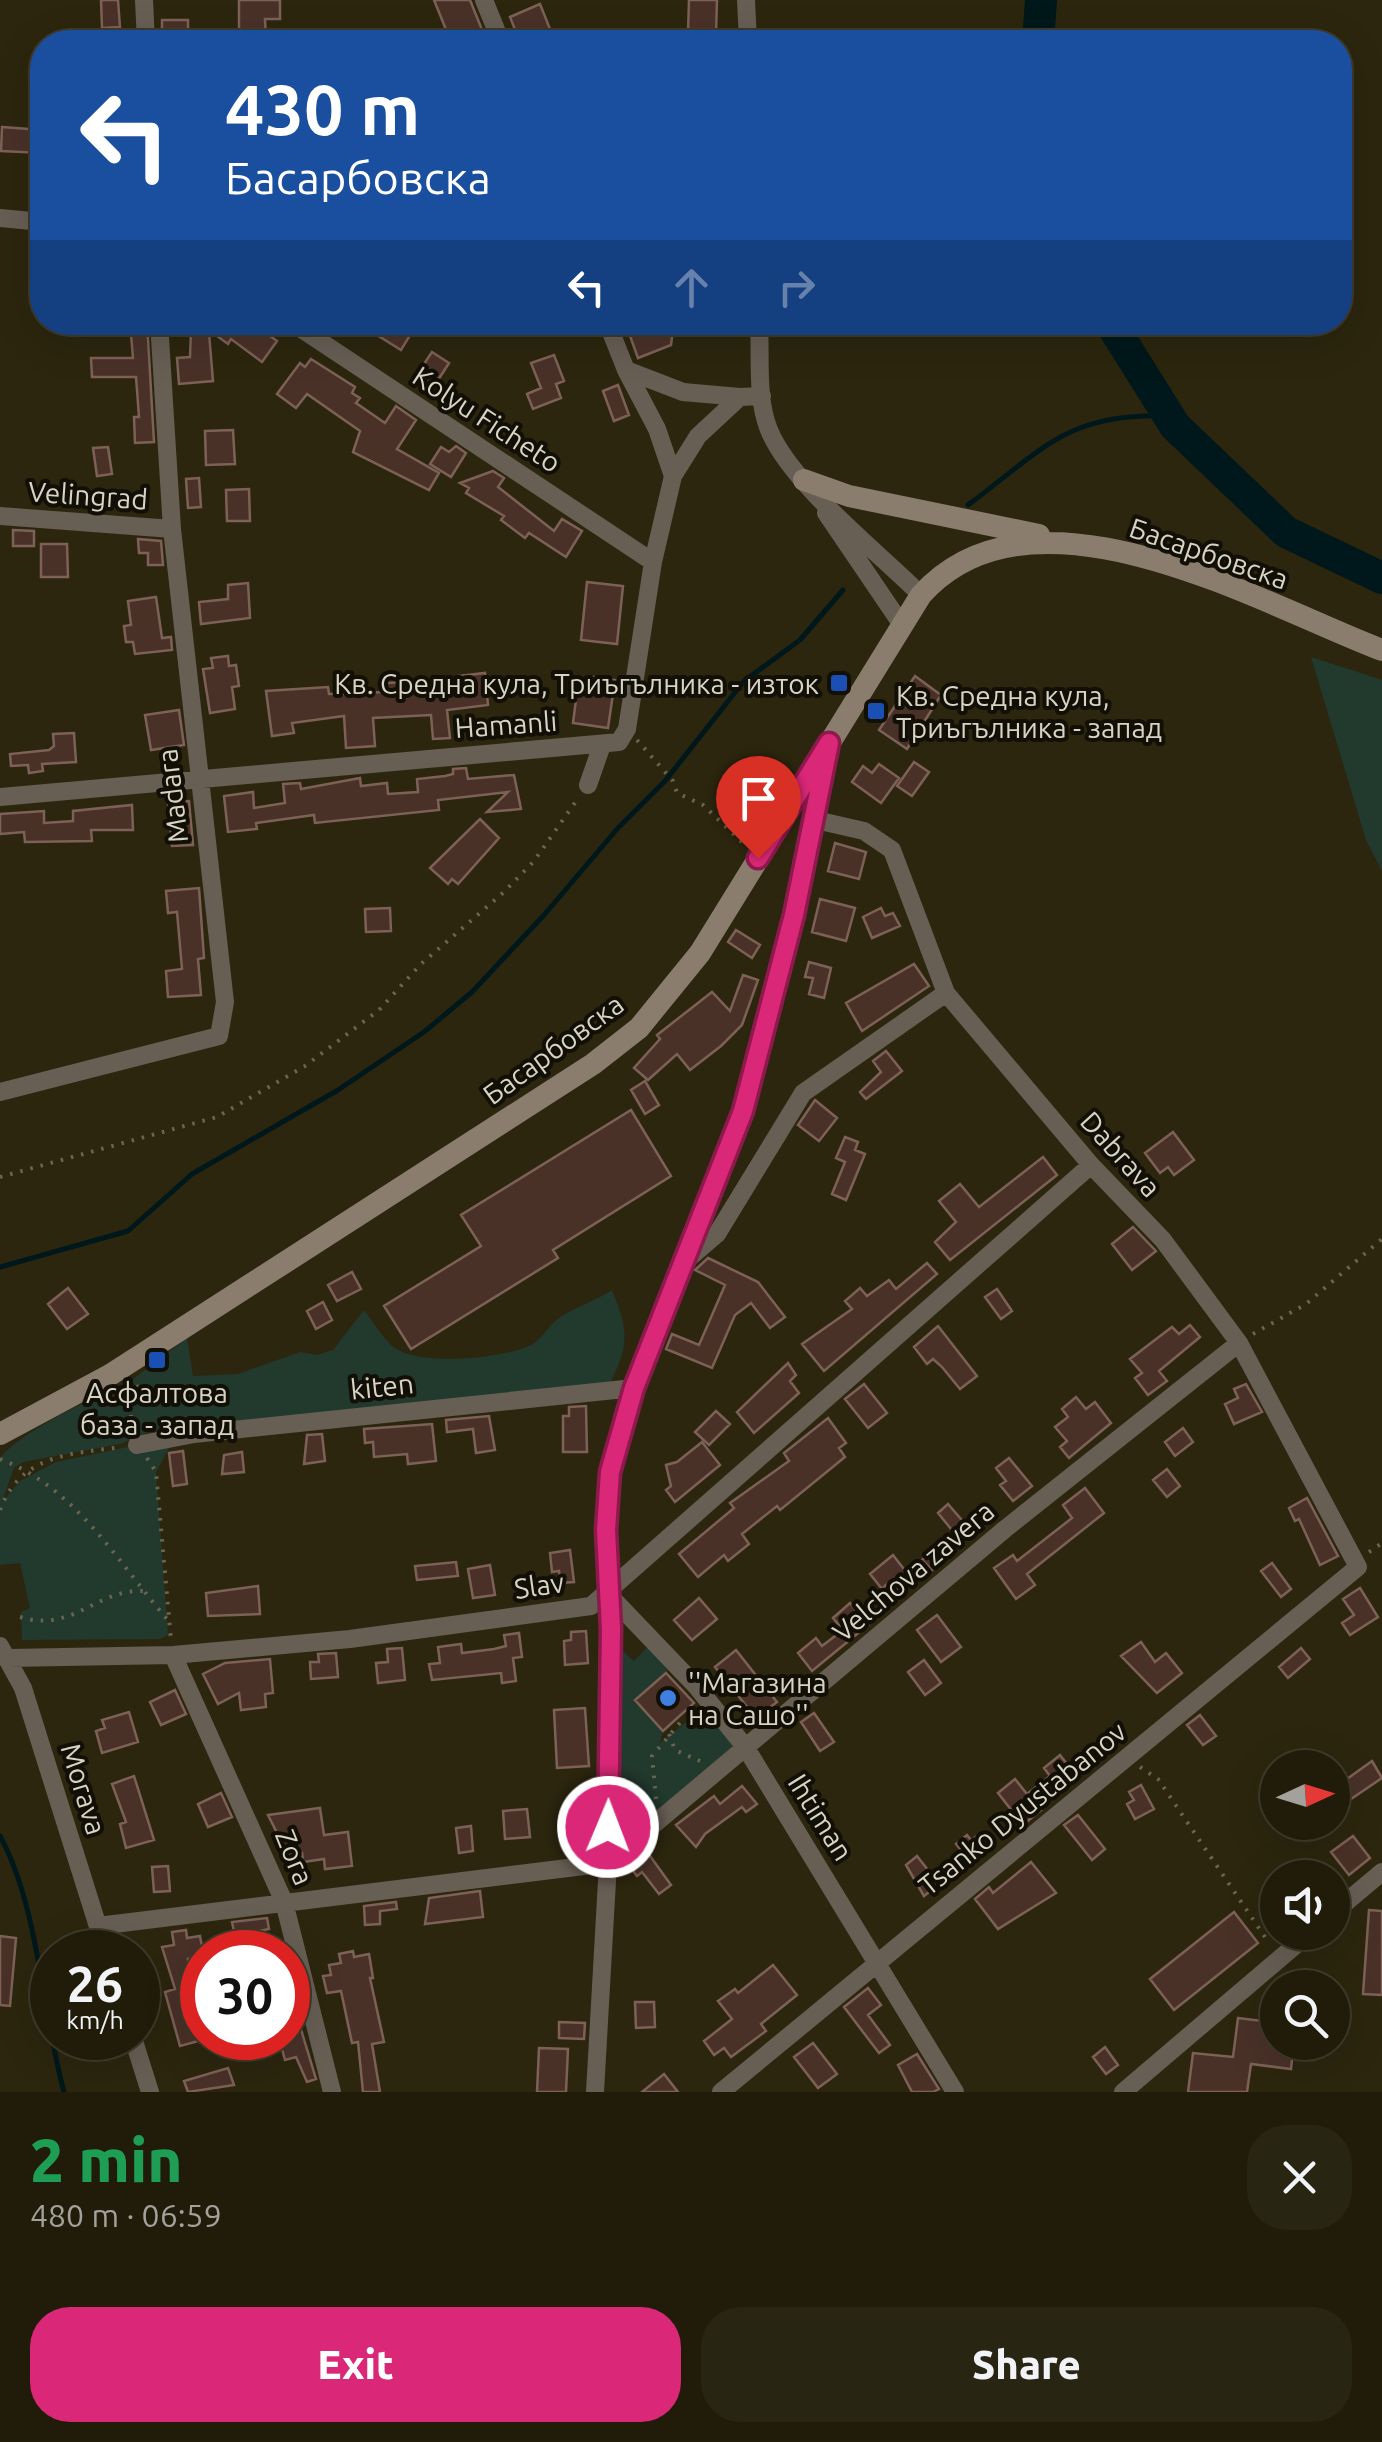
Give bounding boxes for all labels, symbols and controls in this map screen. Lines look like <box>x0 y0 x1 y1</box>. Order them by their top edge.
icon: left <box>60 70 190 200</box>
text: 430 m <box>225 70 420 148</box>
text: Басарбовска <box>225 152 491 203</box>
icon: left <box>559 260 614 315</box>
icon: ahead <box>664 260 719 315</box>
icon: right <box>769 260 824 315</box>
street label: Kolyu Ficheto <box>407 360 567 478</box>
street label: Velingrad <box>27 475 149 515</box>
street label: Басарбовска <box>1126 511 1292 595</box>
place label: Кв. Средна кула, Триъгълника - изток <box>334 668 819 699</box>
marker: Кв. Средна кула, Триъгълника - изток <box>828 672 850 694</box>
place label: Кв. Средна кула, Триъгълника - запад <box>896 680 1162 743</box>
marker: Кв. Средна кула, Триъгълника - запад <box>865 700 887 722</box>
street label: Hamanli <box>454 705 558 743</box>
street label: Madara <box>151 747 193 845</box>
pin <box>716 756 801 859</box>
icon: arrive <box>731 771 786 826</box>
street label: Басарбовска <box>477 988 629 1110</box>
street label: Dabrava <box>1075 1105 1167 1203</box>
marker: Асфалтова база - запад <box>146 1349 168 1371</box>
street label: kiten <box>349 1367 415 1405</box>
place label: Асфалтова база - запад <box>80 1377 234 1440</box>
street label: Velchova zavera <box>826 1495 1000 1647</box>
street label: Slav <box>512 1566 566 1604</box>
place label: ''Магазина на Сашо'' <box>688 1667 827 1730</box>
marker: ''Магазина на Сашо'' <box>657 1687 679 1709</box>
street label: Tsanko Dyustabanov <box>912 1715 1132 1901</box>
street label: Morava <box>55 1740 113 1838</box>
north arrow <box>1260 1750 1350 1840</box>
map controls <box>1260 1750 1350 2060</box>
street label: Ihtiman <box>783 1768 859 1866</box>
position arrow <box>556 1775 660 1879</box>
street label: Zora <box>270 1825 320 1889</box>
button: sound <box>1260 1860 1350 1950</box>
speed limit sign: 30 <box>180 1930 310 2060</box>
text: 26 <box>67 1955 123 2011</box>
button: search <box>1260 1970 1350 2060</box>
text: km/h <box>66 2006 124 2034</box>
button: close <box>1247 2125 1352 2230</box>
text: 2 min <box>30 2126 183 2193</box>
text: 480 m · 06:59 <box>30 2197 222 2233</box>
button: Exit <box>30 2307 681 2422</box>
button: Share <box>701 2307 1352 2422</box>

